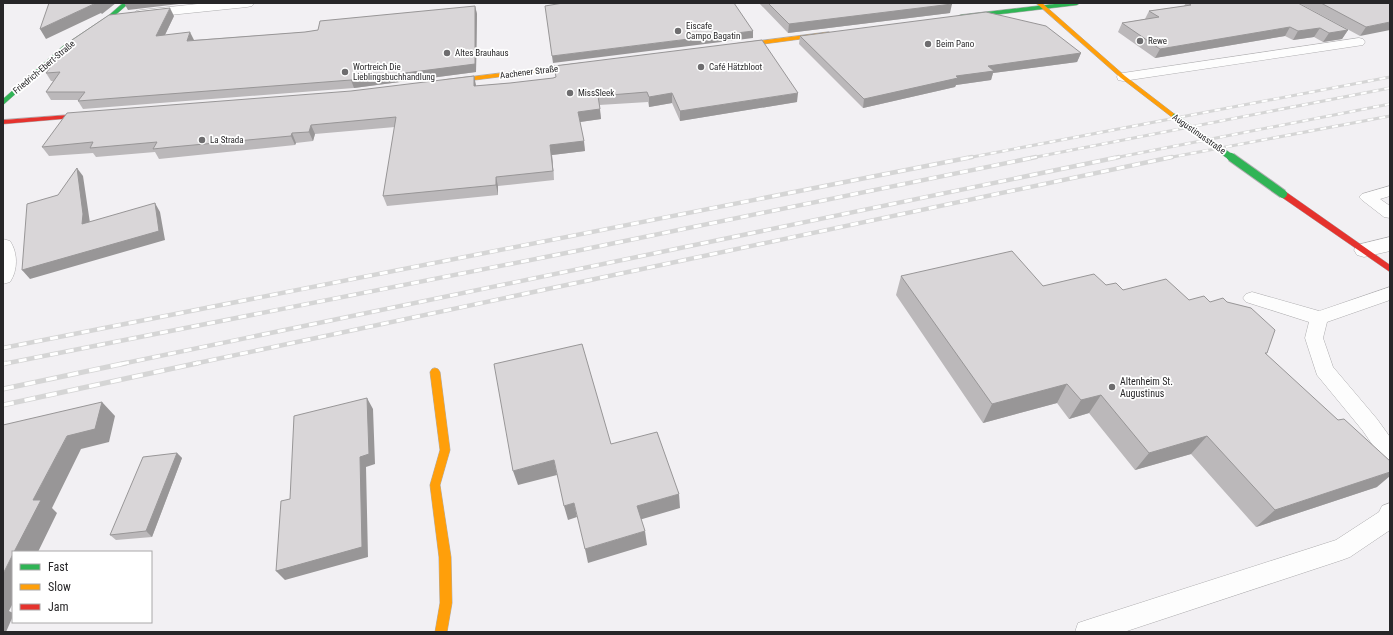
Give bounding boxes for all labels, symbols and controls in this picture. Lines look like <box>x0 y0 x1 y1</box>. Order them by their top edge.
place label: Eiscafe Campo Bagatin <box>686 21 740 41</box>
marker: Eiscafe Campo Bagatin <box>673 26 683 36</box>
marker: Rewe <box>1135 36 1145 46</box>
place label: Rewe <box>1148 36 1167 46</box>
street label: Friedrich-Ebert-Straße <box>11 38 77 96</box>
marker: Beim Pano <box>923 39 933 49</box>
place label: Beim Pano <box>936 39 975 49</box>
marker: Altes Brauhaus <box>442 48 452 58</box>
place label: Altes Brauhaus <box>455 48 509 58</box>
place label: Wortreich Die Lieblingsbuchhandlung <box>353 62 435 82</box>
marker: Café Hätzbloot <box>696 62 706 72</box>
place label: Café Hätzbloot <box>709 62 762 72</box>
street label: Aachener Straße <box>499 63 559 81</box>
marker: Wortreich Die Lieblingsbuchhandlung <box>340 67 350 77</box>
marker: MissSleek <box>565 88 575 98</box>
place label: MissSleek <box>578 88 614 98</box>
street label: Augustinusstraße <box>1171 112 1227 156</box>
marker: La Strada <box>197 135 207 145</box>
place label: La Strada <box>210 135 244 145</box>
place label: Altenheim St. Augustinus <box>1120 376 1173 399</box>
marker: Altenheim St. Augustinus <box>1107 382 1117 392</box>
legend <box>12 551 152 623</box>
text: Fast <box>48 560 69 574</box>
text: Slow <box>48 580 71 594</box>
text: Jam <box>48 600 69 614</box>

